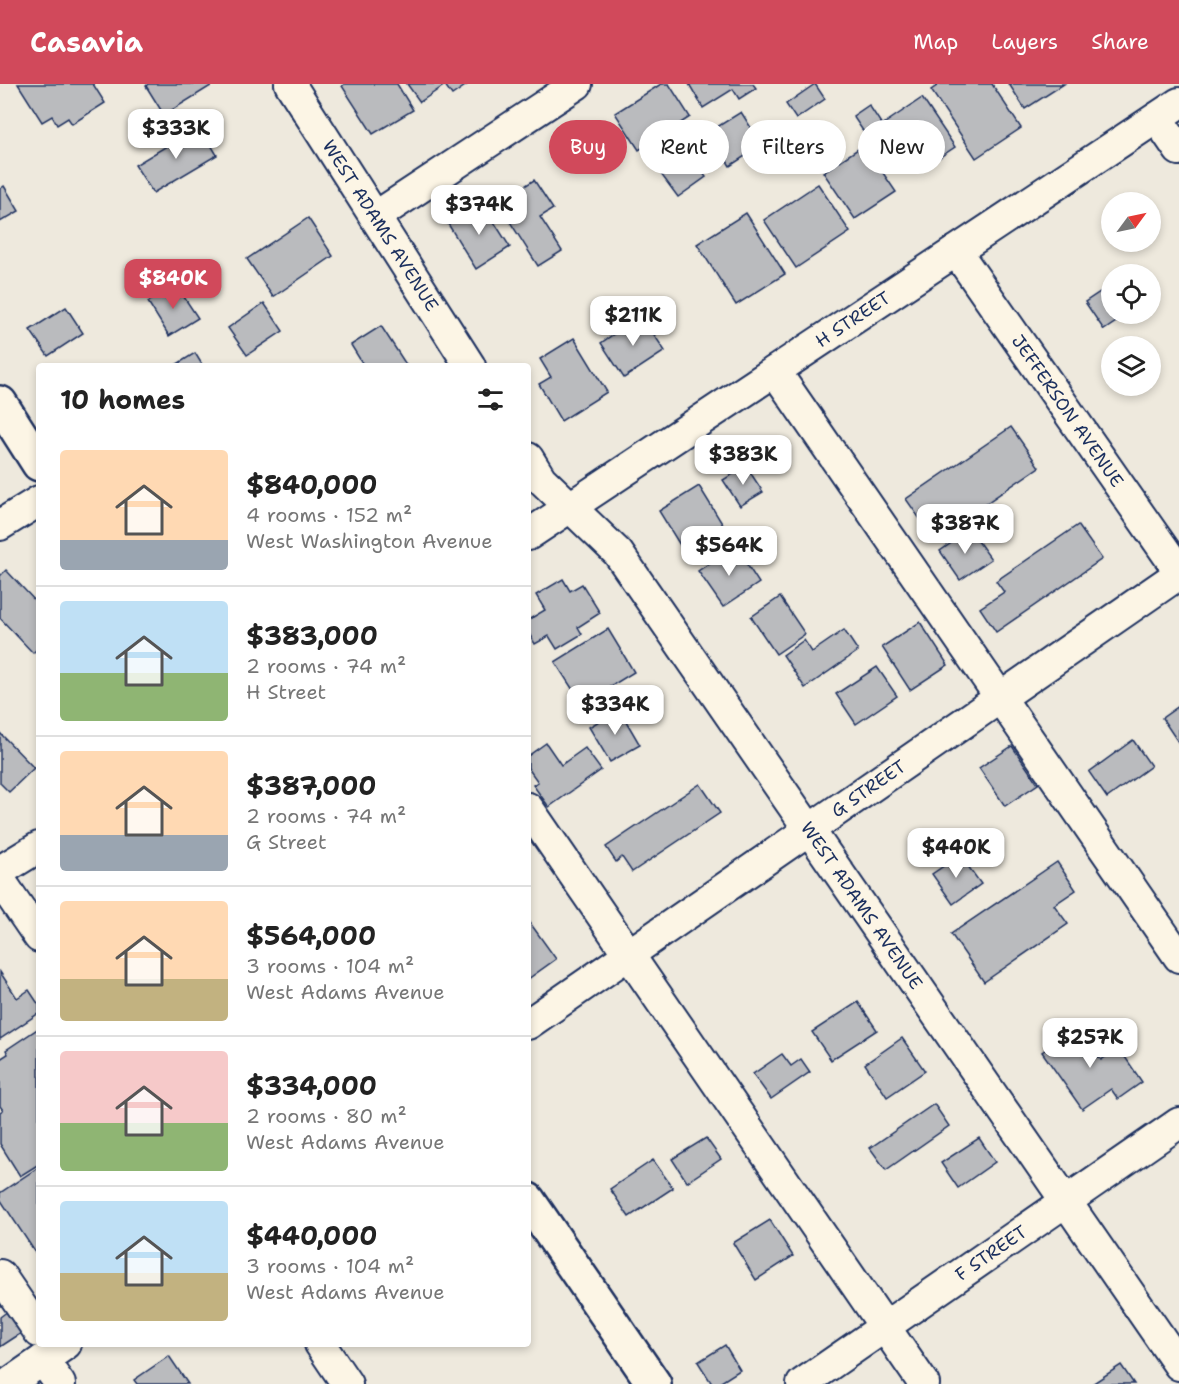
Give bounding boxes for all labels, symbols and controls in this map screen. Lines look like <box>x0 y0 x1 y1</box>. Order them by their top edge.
text: Casavia <box>30 23 143 61</box>
text: Map <box>913 28 958 56</box>
text: Layers <box>991 28 1058 56</box>
text: Share <box>1091 28 1149 56</box>
pin: $333K <box>134 109 218 160</box>
text: $333K <box>142 115 210 141</box>
chip: Buy <box>549 120 627 174</box>
chip: Rent <box>639 120 729 174</box>
chip: Filters <box>741 120 846 174</box>
chip: New <box>858 120 945 174</box>
street label: WEST ADAMS AVENUE <box>317 135 444 316</box>
pin: $374K <box>437 185 521 236</box>
text: $374K <box>445 191 513 217</box>
north arrow <box>1101 192 1161 252</box>
map controls <box>1101 192 1161 396</box>
pin: $840K <box>131 259 215 310</box>
button: locate <box>1101 264 1161 324</box>
text: $840K <box>138 265 208 291</box>
street label: H STREET <box>811 286 895 353</box>
pin: $211K <box>591 296 675 347</box>
text: $211K <box>604 302 662 328</box>
street label: JEFFERSON AVENUE <box>1006 330 1129 492</box>
button: layers <box>1101 336 1161 396</box>
text: 10 homes <box>60 382 185 417</box>
icon: filters <box>474 383 507 416</box>
pin: $383K <box>701 435 785 486</box>
text: $383K <box>709 441 777 467</box>
text: $840,000 <box>246 467 378 502</box>
icon: home <box>108 474 180 546</box>
text: 4 rooms · 152 m² <box>246 502 412 528</box>
pin: $387K <box>923 504 1007 555</box>
text: $387K <box>931 510 999 536</box>
pin: $564K <box>687 526 771 577</box>
text: West Washington Avenue <box>246 528 493 554</box>
text: $564K <box>695 532 763 558</box>
text: $383,000 <box>246 618 378 653</box>
icon: home <box>108 625 180 697</box>
text: 2 rooms · 74 m² <box>246 653 406 679</box>
text: H Street <box>246 679 326 705</box>
pin: $334K <box>573 685 657 736</box>
text: $334K <box>581 691 649 717</box>
street label: G STREET <box>826 754 911 823</box>
text: $387,000 <box>246 768 377 803</box>
icon: home <box>108 775 180 847</box>
text: 2 rooms · 74 m² <box>246 803 406 829</box>
street label: WEST ADAMS AVENUE <box>795 817 928 994</box>
pin: $440K <box>914 828 998 879</box>
text: G Street <box>246 829 327 855</box>
text: $440K <box>921 834 991 860</box>
text: $564,000 <box>246 918 376 953</box>
icon: home <box>108 925 180 997</box>
text: 3 rooms · 104 m² <box>246 953 414 979</box>
text: West Adams Avenue <box>246 979 445 1005</box>
pin: $257K <box>1048 1018 1132 1069</box>
text: $257K <box>1056 1024 1124 1050</box>
text: $334,000 <box>246 1068 377 1103</box>
icon: home <box>108 1075 180 1147</box>
text: 2 rooms · 80 m² <box>246 1103 407 1129</box>
text: West Adams Avenue <box>246 1129 445 1155</box>
text: $440,000 <box>246 1218 378 1253</box>
street label: F STREET <box>950 1220 1032 1286</box>
icon: home <box>108 1225 180 1297</box>
text: 3 rooms · 104 m² <box>246 1253 414 1279</box>
text: West Adams Avenue <box>246 1279 445 1305</box>

